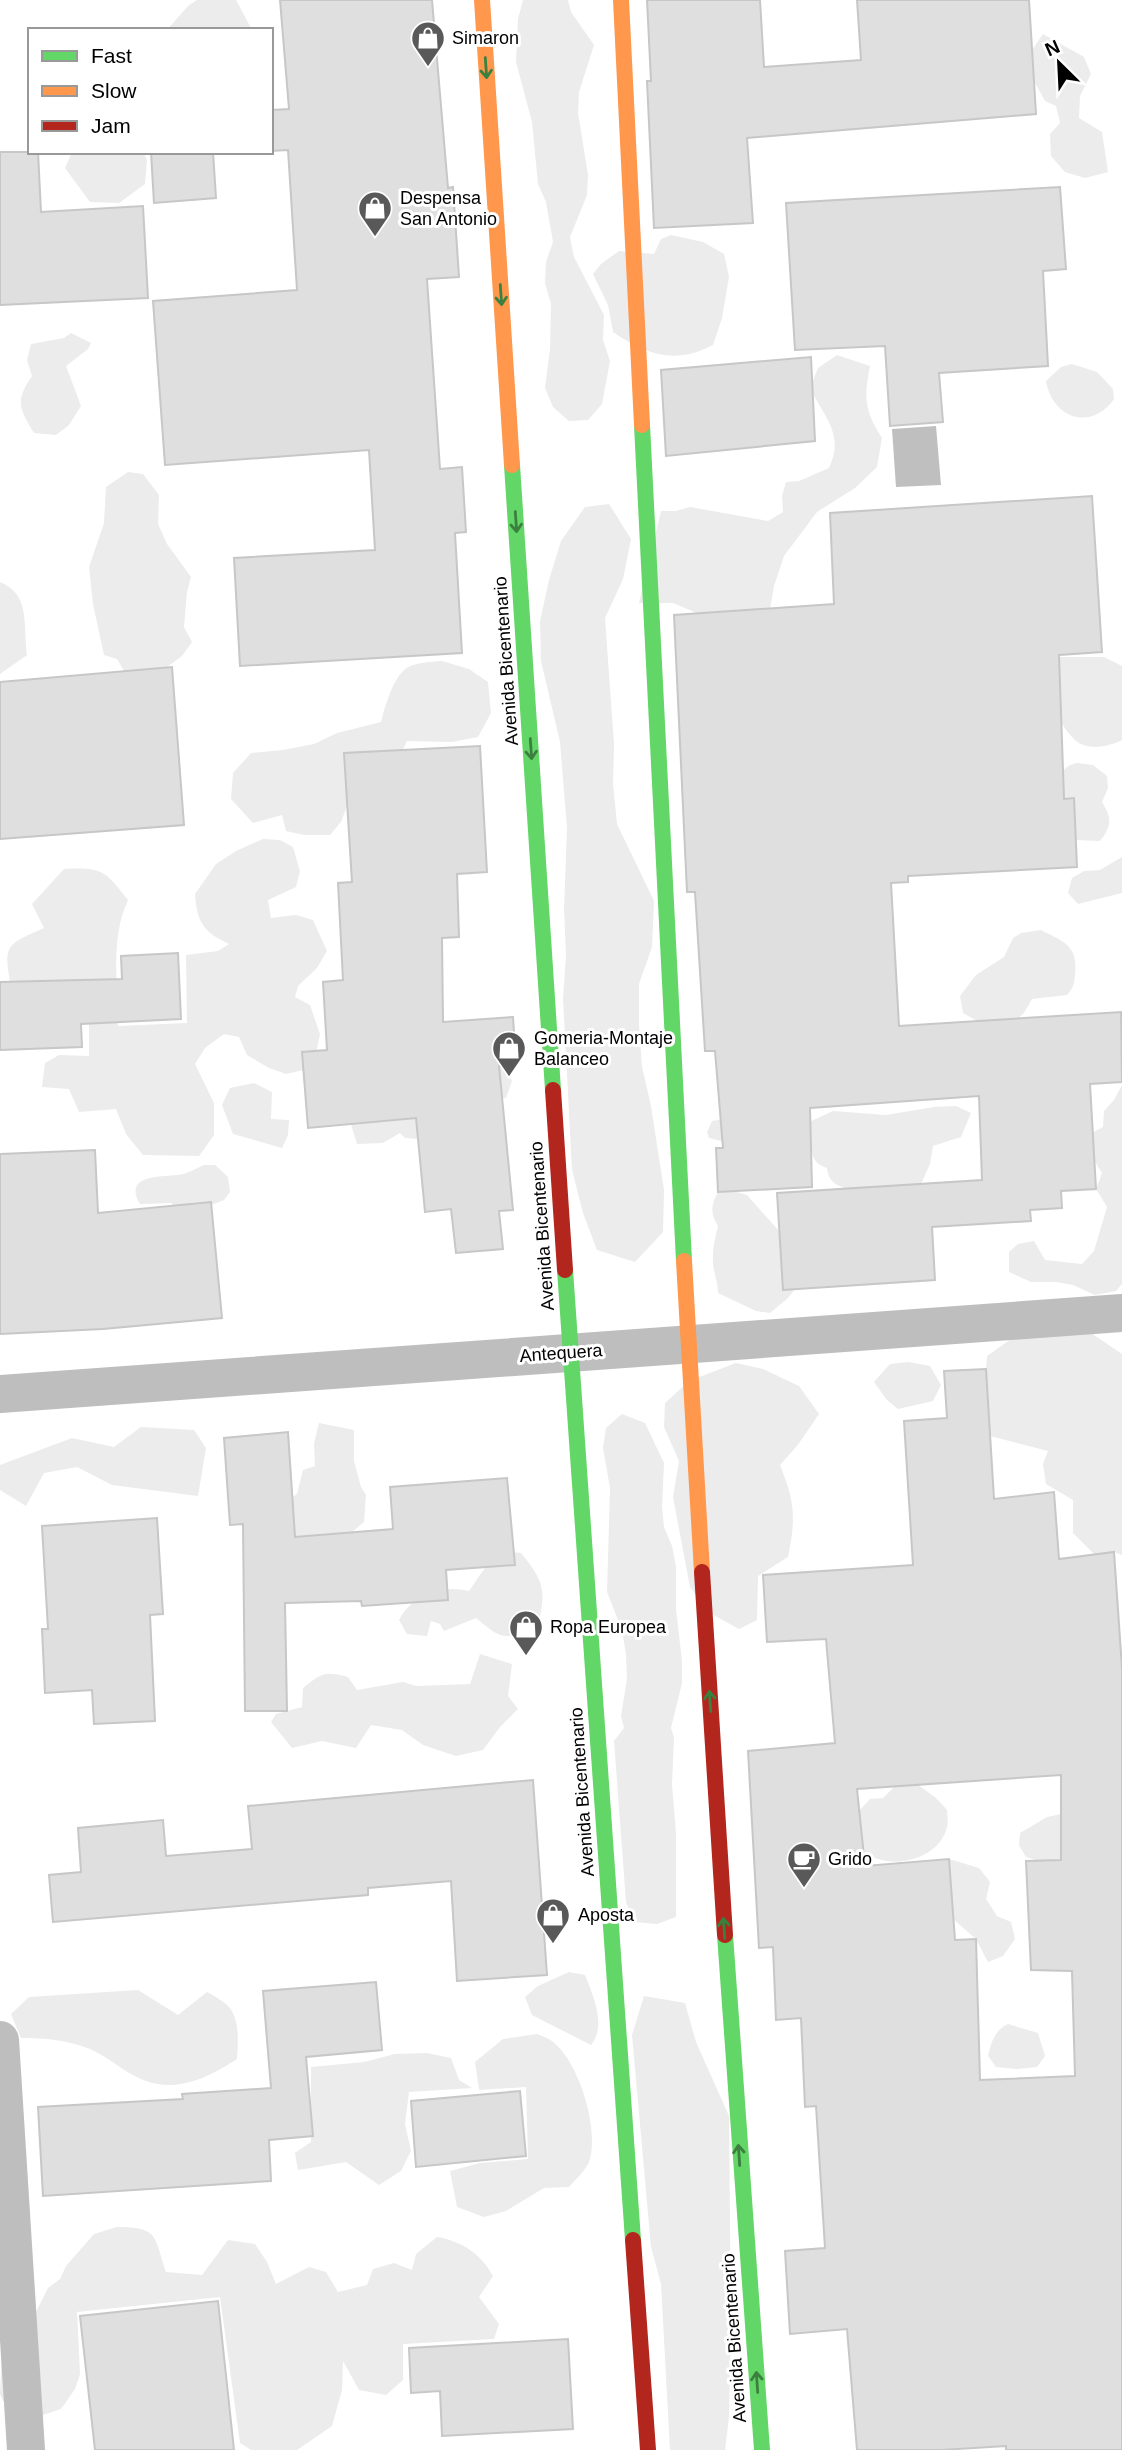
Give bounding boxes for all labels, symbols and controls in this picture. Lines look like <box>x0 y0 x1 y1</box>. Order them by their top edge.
shop icon: Simaron <box>409 19 447 68</box>
legend <box>28 28 273 154</box>
place label: Simaron <box>452 28 519 48</box>
north arrow <box>1024 28 1094 98</box>
text: N <box>1042 36 1063 60</box>
text: Fast <box>91 44 132 67</box>
one-way arrow <box>480 56 493 79</box>
text: Slow <box>91 79 137 102</box>
text: Jam <box>91 114 131 137</box>
place label: Despensa San Antonio <box>400 188 497 229</box>
shop icon: Despensa San Antonio <box>356 189 394 238</box>
one-way arrow <box>495 283 508 306</box>
one-way arrow <box>510 510 523 533</box>
street label: Avenida Bicentenario <box>490 576 522 746</box>
one-way arrow <box>524 737 537 760</box>
place label: Gomeria-Montaje Balanceo <box>534 1028 673 1069</box>
shop icon: Gomeria-Montaje Balanceo <box>490 1029 528 1078</box>
street label: Avenida Bicentenario <box>526 1141 558 1311</box>
street label: Antequera <box>519 1340 604 1366</box>
shop icon: Ropa Europea <box>507 1608 545 1657</box>
place label: Ropa Europea <box>550 1617 667 1637</box>
one-way arrow <box>703 1690 716 1713</box>
street label: Avenida Bicentenario <box>566 1707 598 1877</box>
cafe icon: Grido <box>785 1840 823 1889</box>
place label: Grido <box>828 1849 872 1869</box>
shop icon: Aposta <box>534 1896 572 1945</box>
place label: Aposta <box>578 1905 635 1925</box>
one-way arrow <box>717 1917 730 1940</box>
one-way arrow <box>732 2144 745 2167</box>
street label: Avenida Bicentenario <box>718 2253 750 2423</box>
one-way arrow <box>750 2371 763 2394</box>

